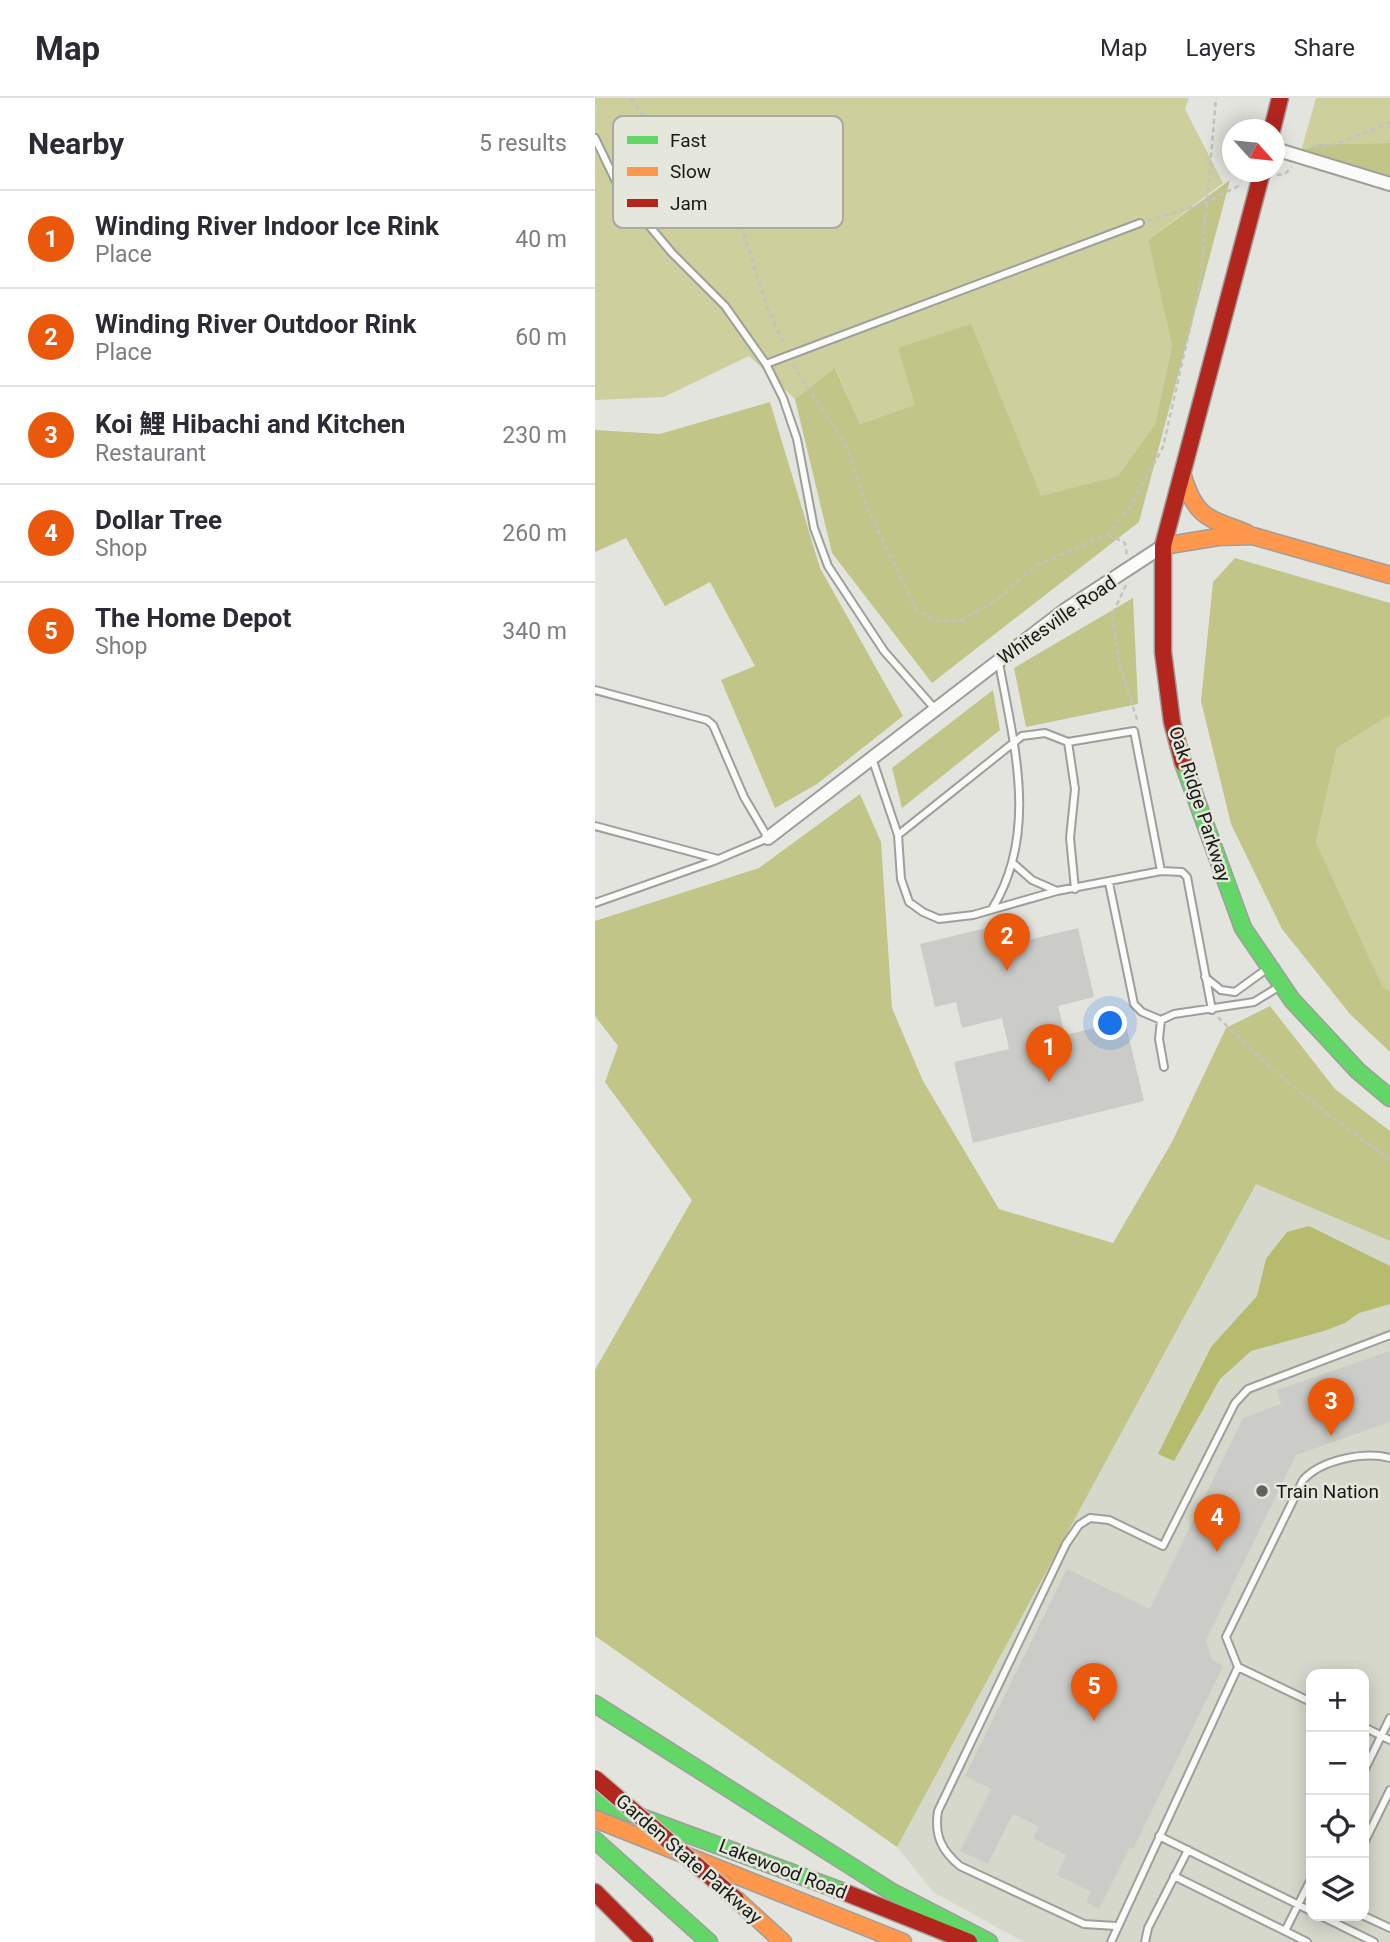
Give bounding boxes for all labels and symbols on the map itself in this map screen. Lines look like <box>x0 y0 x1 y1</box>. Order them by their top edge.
legend <box>613 116 843 228</box>
north arrow <box>1222 119 1285 182</box>
text: Fast <box>670 129 707 152</box>
text: Slow <box>670 160 711 183</box>
text: Jam <box>670 192 707 215</box>
street label: Whitesville Road <box>993 571 1121 669</box>
street label: Oak Ridge Parkway <box>1164 723 1236 885</box>
pin: 2 <box>984 913 1030 971</box>
your location <box>1093 1006 1127 1040</box>
pin: 1 <box>1026 1024 1072 1082</box>
pin: 3 <box>1308 1378 1354 1436</box>
place label: Train Nation <box>1276 1480 1379 1503</box>
marker: Train Nation <box>1254 1483 1270 1499</box>
pin: 4 <box>1194 1494 1240 1552</box>
pin: 5 <box>1071 1663 1117 1721</box>
street label: Garden State Parkway <box>611 1789 767 1929</box>
street label: Lakewood Road <box>716 1834 850 1904</box>

